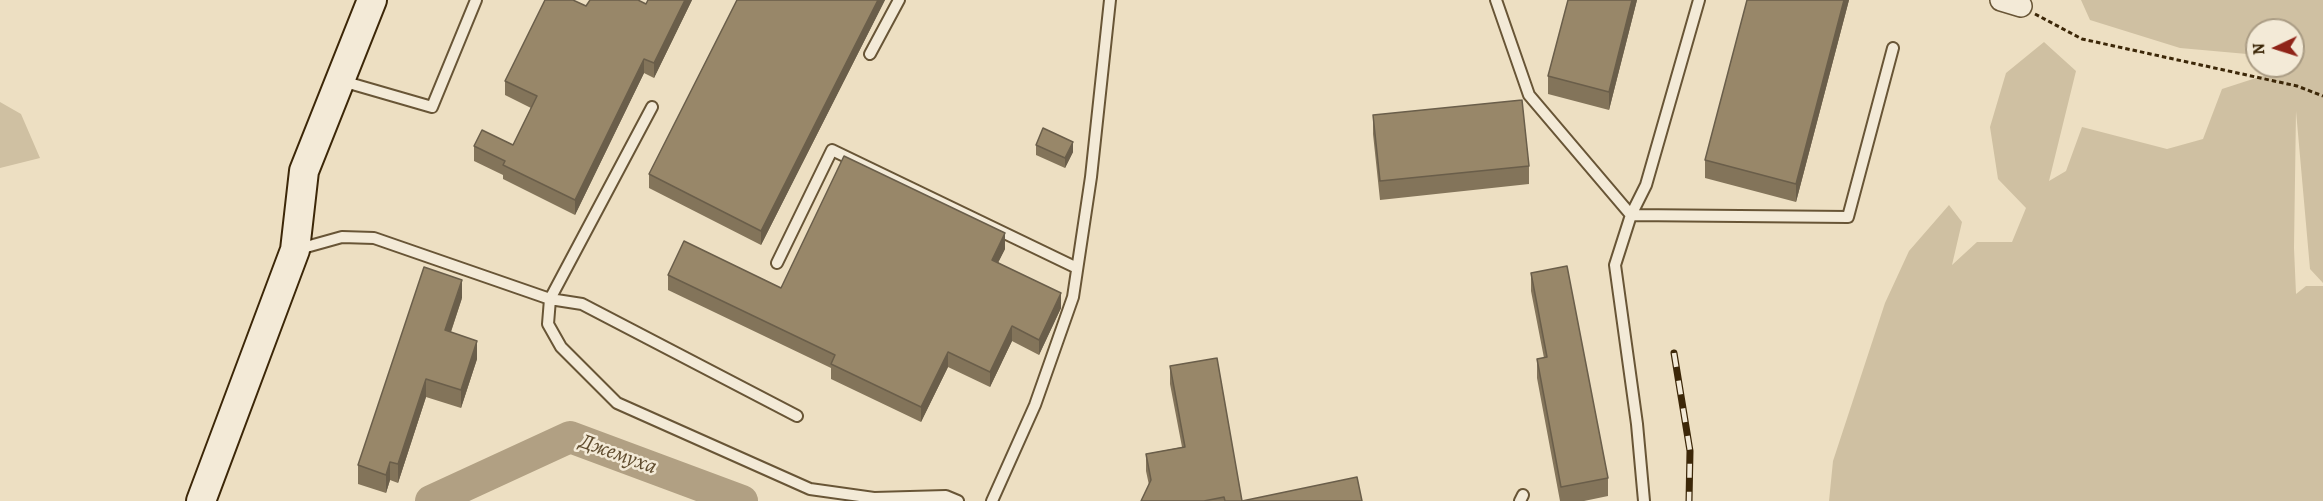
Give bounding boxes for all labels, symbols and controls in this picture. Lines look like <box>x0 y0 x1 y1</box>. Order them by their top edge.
north arrow <box>2245 18 2305 78</box>
text: N <box>2248 43 2270 56</box>
water label: Джемуха <box>576 429 660 481</box>

